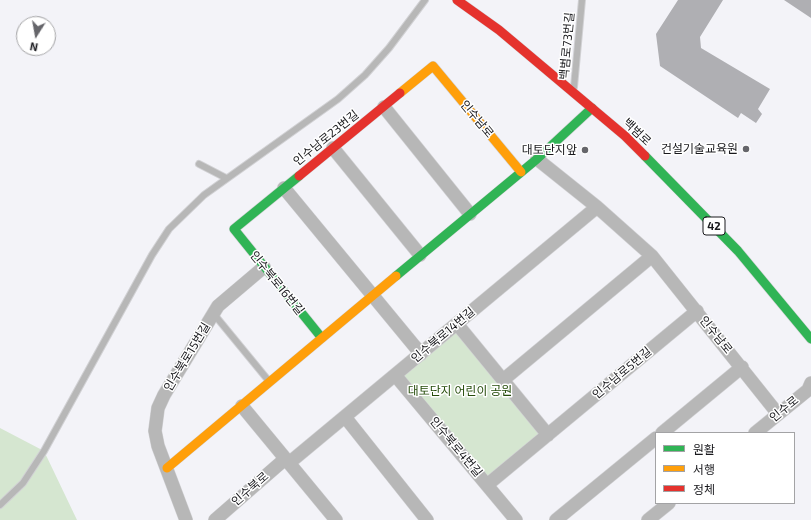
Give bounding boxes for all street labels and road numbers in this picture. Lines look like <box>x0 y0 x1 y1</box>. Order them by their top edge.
street label: 백범로73번길 <box>557 11 577 81</box>
street label: 인수남로 <box>457 97 497 141</box>
street label: 인수남로23번길 <box>291 107 361 169</box>
street label: 백범로 <box>620 115 654 149</box>
road number: 42 <box>703 217 725 235</box>
street label: 인수북로16번길 <box>247 248 307 318</box>
street label: 인수북로14번길 <box>408 304 478 366</box>
street label: 인수남로 <box>697 313 735 357</box>
street label: 인수북로15번길 <box>161 320 213 394</box>
street label: 인수남로5번길 <box>590 344 654 402</box>
street label: 인수로 <box>767 393 801 425</box>
street label: 인수북로4번길 <box>427 414 485 480</box>
street label: 인수북로 <box>229 469 271 509</box>

